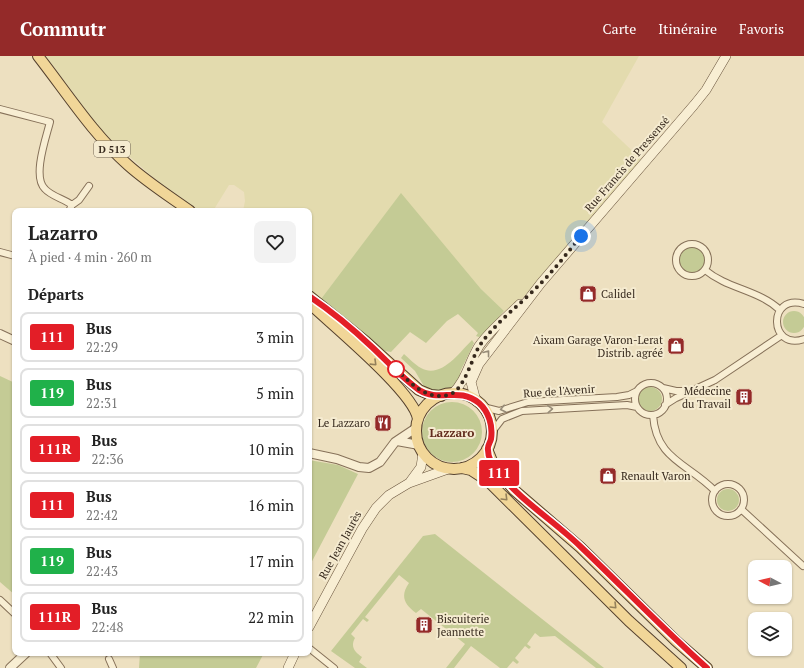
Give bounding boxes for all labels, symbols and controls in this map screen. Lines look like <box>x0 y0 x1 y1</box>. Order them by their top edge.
text: Commutr <box>20 16 106 41</box>
text: Carte <box>603 19 636 38</box>
text: Itinéraire <box>658 19 717 38</box>
text: Favoris <box>739 19 784 38</box>
street label: Rue Francis de Pressensé <box>582 113 673 215</box>
road number: D 513 <box>94 141 130 157</box>
text: Lazarro <box>28 220 98 245</box>
button: heart <box>254 221 296 263</box>
your location <box>571 226 591 246</box>
text: À pied · 4 min · 260 m <box>28 248 152 266</box>
text: Départs <box>28 284 84 304</box>
shop icon: Calidel <box>578 284 598 304</box>
place label: Calidel <box>601 287 635 301</box>
text: Bus <box>86 318 112 338</box>
text: 111 <box>40 327 64 346</box>
text: 3 min <box>256 327 294 347</box>
place label: Aixam Garage Varon-Lerat Distrib. agréé <box>533 333 663 360</box>
shop icon: Aixam Garage Varon-Lerat Distrib. agréé <box>666 336 686 356</box>
text: 22:29 <box>86 338 118 356</box>
one-way arrow <box>483 350 490 357</box>
one-way arrow <box>369 358 377 366</box>
unlabelled marker <box>387 360 405 378</box>
text: Bus <box>86 374 112 394</box>
street label: Rue de l'Avenir <box>523 381 596 400</box>
text: 119 <box>40 383 64 402</box>
text: 5 min <box>256 383 294 403</box>
place label: Médecine du Travail <box>682 384 731 411</box>
building icon: Médecine du Travail <box>734 387 754 407</box>
text: 22:31 <box>86 394 118 412</box>
one-way arrow <box>499 404 506 412</box>
one-way arrow <box>547 405 553 413</box>
restaurant icon: Le Lazzaro <box>373 413 393 433</box>
place label: Le Lazzaro <box>318 416 370 430</box>
district label: Lazzaro <box>430 425 474 440</box>
text: Bus <box>92 430 117 450</box>
text: 111R <box>38 439 72 458</box>
text: 10 min <box>248 439 294 459</box>
text: 22:36 <box>92 450 123 468</box>
line badge: 111 <box>476 460 522 486</box>
text: 111 <box>487 463 511 482</box>
shop icon: Renault Varon <box>598 466 618 486</box>
place label: Renault Varon <box>621 469 691 483</box>
text: Bus <box>86 486 112 506</box>
one-way arrow <box>500 493 508 500</box>
text: 111 <box>40 495 64 514</box>
text: 16 min <box>248 495 294 515</box>
text: 22:42 <box>86 506 118 524</box>
street label: Rue Jean Jaurès <box>316 508 365 582</box>
text: Bus <box>86 542 112 562</box>
text: 119 <box>40 551 64 570</box>
text: 17 min <box>248 551 294 571</box>
north arrow <box>748 560 792 604</box>
map controls <box>748 560 792 656</box>
text: 22:43 <box>86 562 118 580</box>
text: Bus <box>92 598 117 618</box>
one-way arrow <box>609 601 617 609</box>
text: 111R <box>38 607 72 626</box>
text: 22 min <box>248 607 294 627</box>
place label: Biscuiterie Jeannette <box>437 612 490 639</box>
button: layers <box>748 612 792 656</box>
building icon: Biscuiterie Jeannette <box>414 615 434 635</box>
text: 22:48 <box>92 618 123 636</box>

